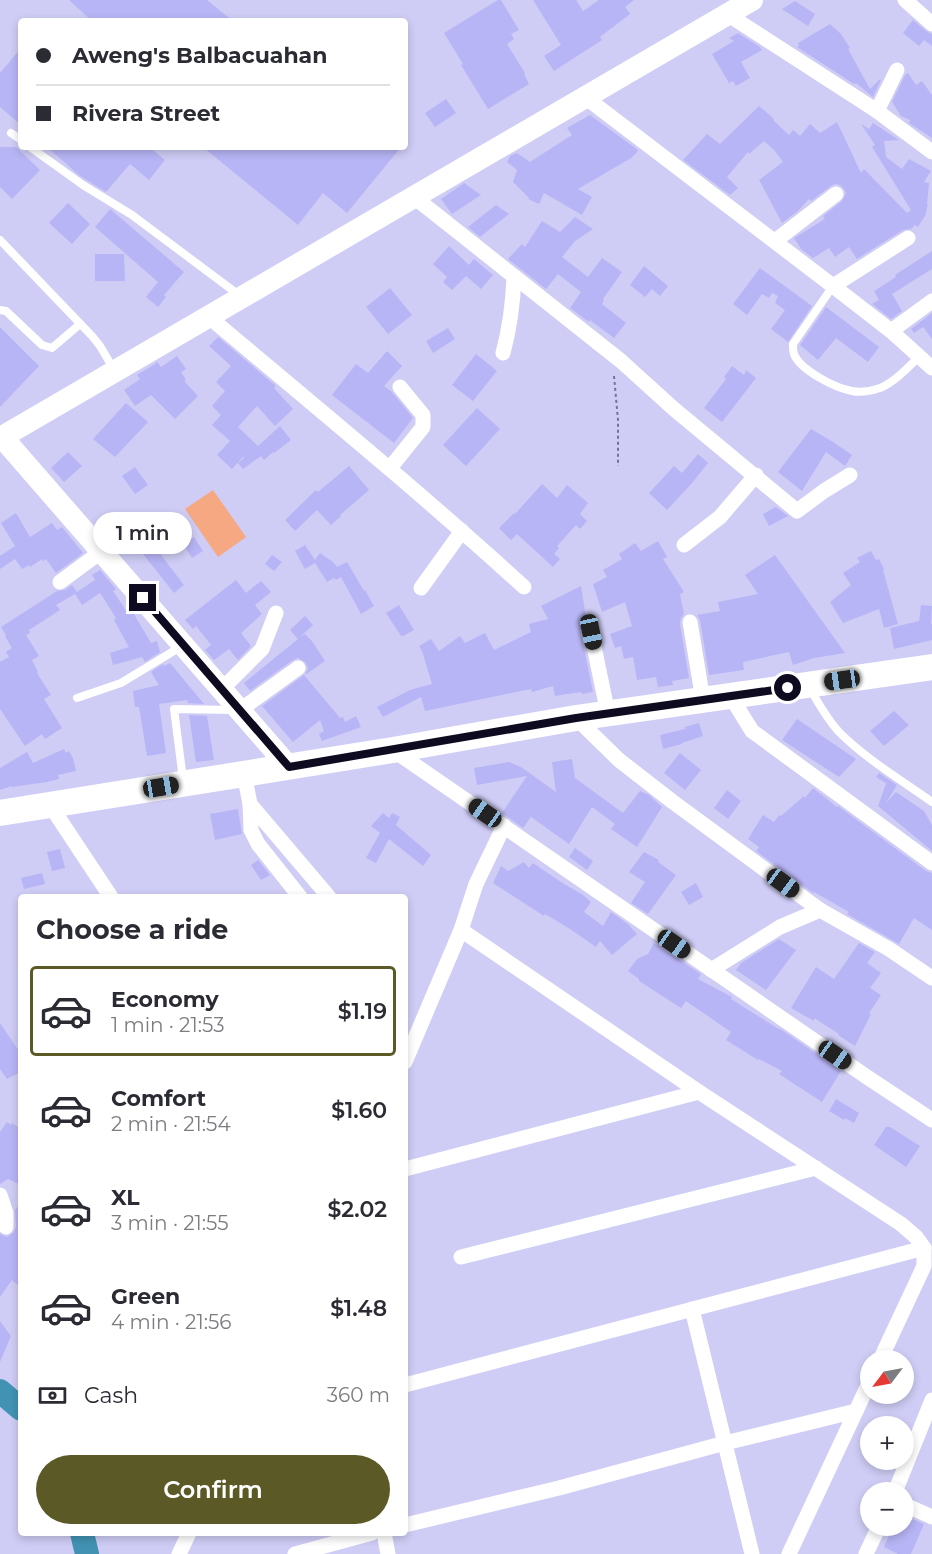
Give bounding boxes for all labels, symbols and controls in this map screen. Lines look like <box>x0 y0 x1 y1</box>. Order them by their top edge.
text: Aweng's Balbacuahan <box>72 42 327 69</box>
text: Rivera Street <box>72 100 220 127</box>
callout: 1 min <box>94 511 192 553</box>
text: 1 min <box>116 521 169 545</box>
route end <box>129 584 156 611</box>
car <box>578 613 604 651</box>
car <box>823 669 861 691</box>
route start <box>774 674 801 701</box>
car <box>142 775 180 799</box>
car <box>465 795 505 831</box>
car <box>763 865 803 901</box>
text: Choose a ride <box>36 913 228 946</box>
car <box>654 926 694 962</box>
icon: car <box>39 984 93 1038</box>
text: Economy <box>111 986 219 1013</box>
text: $1.19 <box>338 998 387 1025</box>
text: 1 min · 21:53 <box>111 1013 224 1037</box>
car <box>815 1037 855 1073</box>
icon: car <box>39 1083 93 1137</box>
text: Comfort <box>111 1085 206 1112</box>
text: $1.60 <box>331 1097 387 1124</box>
text: 2 min · 21:54 <box>111 1112 231 1136</box>
icon: car <box>39 1182 93 1236</box>
text: XL <box>111 1184 140 1211</box>
text: $2.02 <box>327 1196 387 1223</box>
text: 3 min · 21:55 <box>111 1211 229 1235</box>
icon: car <box>39 1281 93 1335</box>
text: Green <box>111 1283 180 1310</box>
text: $1.48 <box>330 1295 387 1322</box>
text: 4 min · 21:56 <box>111 1310 231 1334</box>
north arrow <box>860 1350 914 1404</box>
map controls <box>860 1350 914 1536</box>
icon: cash <box>36 1379 69 1412</box>
text: Cash <box>84 1382 138 1409</box>
text: 360 m <box>327 1383 390 1407</box>
button: + <box>860 1416 914 1470</box>
button: Confirm <box>36 1455 390 1524</box>
button: − <box>860 1482 914 1536</box>

